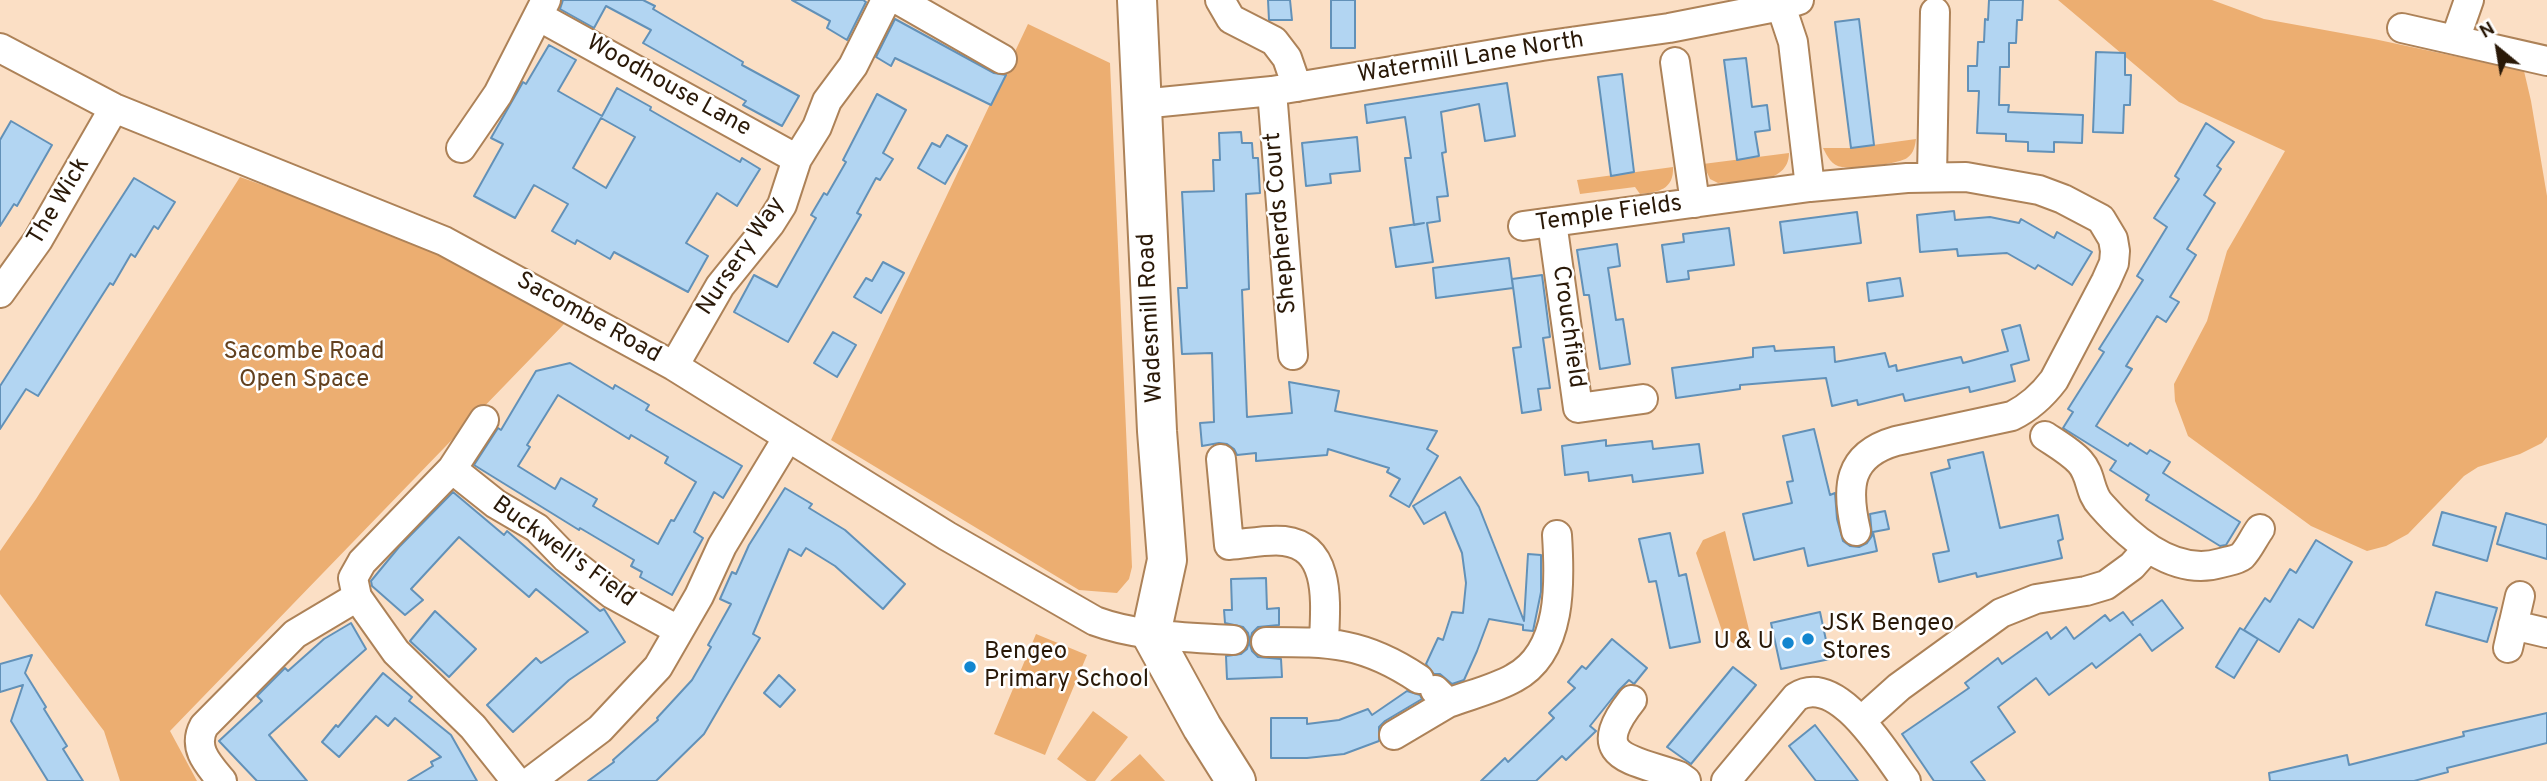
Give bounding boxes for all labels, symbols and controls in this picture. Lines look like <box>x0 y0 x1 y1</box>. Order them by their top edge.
north arrow <box>2463 14 2533 84</box>
text: N <box>2476 17 2499 45</box>
street label: Watermill Lane North <box>1356 27 1586 91</box>
street label: Woodhouse Lane <box>580 30 756 144</box>
street label: Shepherds Court <box>1260 131 1304 315</box>
street label: The Wick <box>23 153 97 251</box>
street label: Temple Fields <box>1534 190 1684 240</box>
street label: Nursery Way <box>692 192 792 322</box>
street label: Wadesmill Road <box>1133 232 1171 404</box>
street label: Crouchfield <box>1544 264 1590 390</box>
street label: Sacombe Road <box>511 267 665 371</box>
park label: Sacombe Road Open Space <box>223 339 385 395</box>
street label: Buckwell's Field <box>486 491 640 615</box>
place label: JSK Bengeo Stores <box>1822 611 1954 667</box>
place label: U & U <box>1713 629 1774 657</box>
marker: JSK Bengeo Stores <box>1800 631 1816 647</box>
marker: U & U <box>1780 635 1796 651</box>
place label: Bengeo Primary School <box>984 639 1149 695</box>
marker: Bengeo Primary School <box>962 659 978 675</box>

